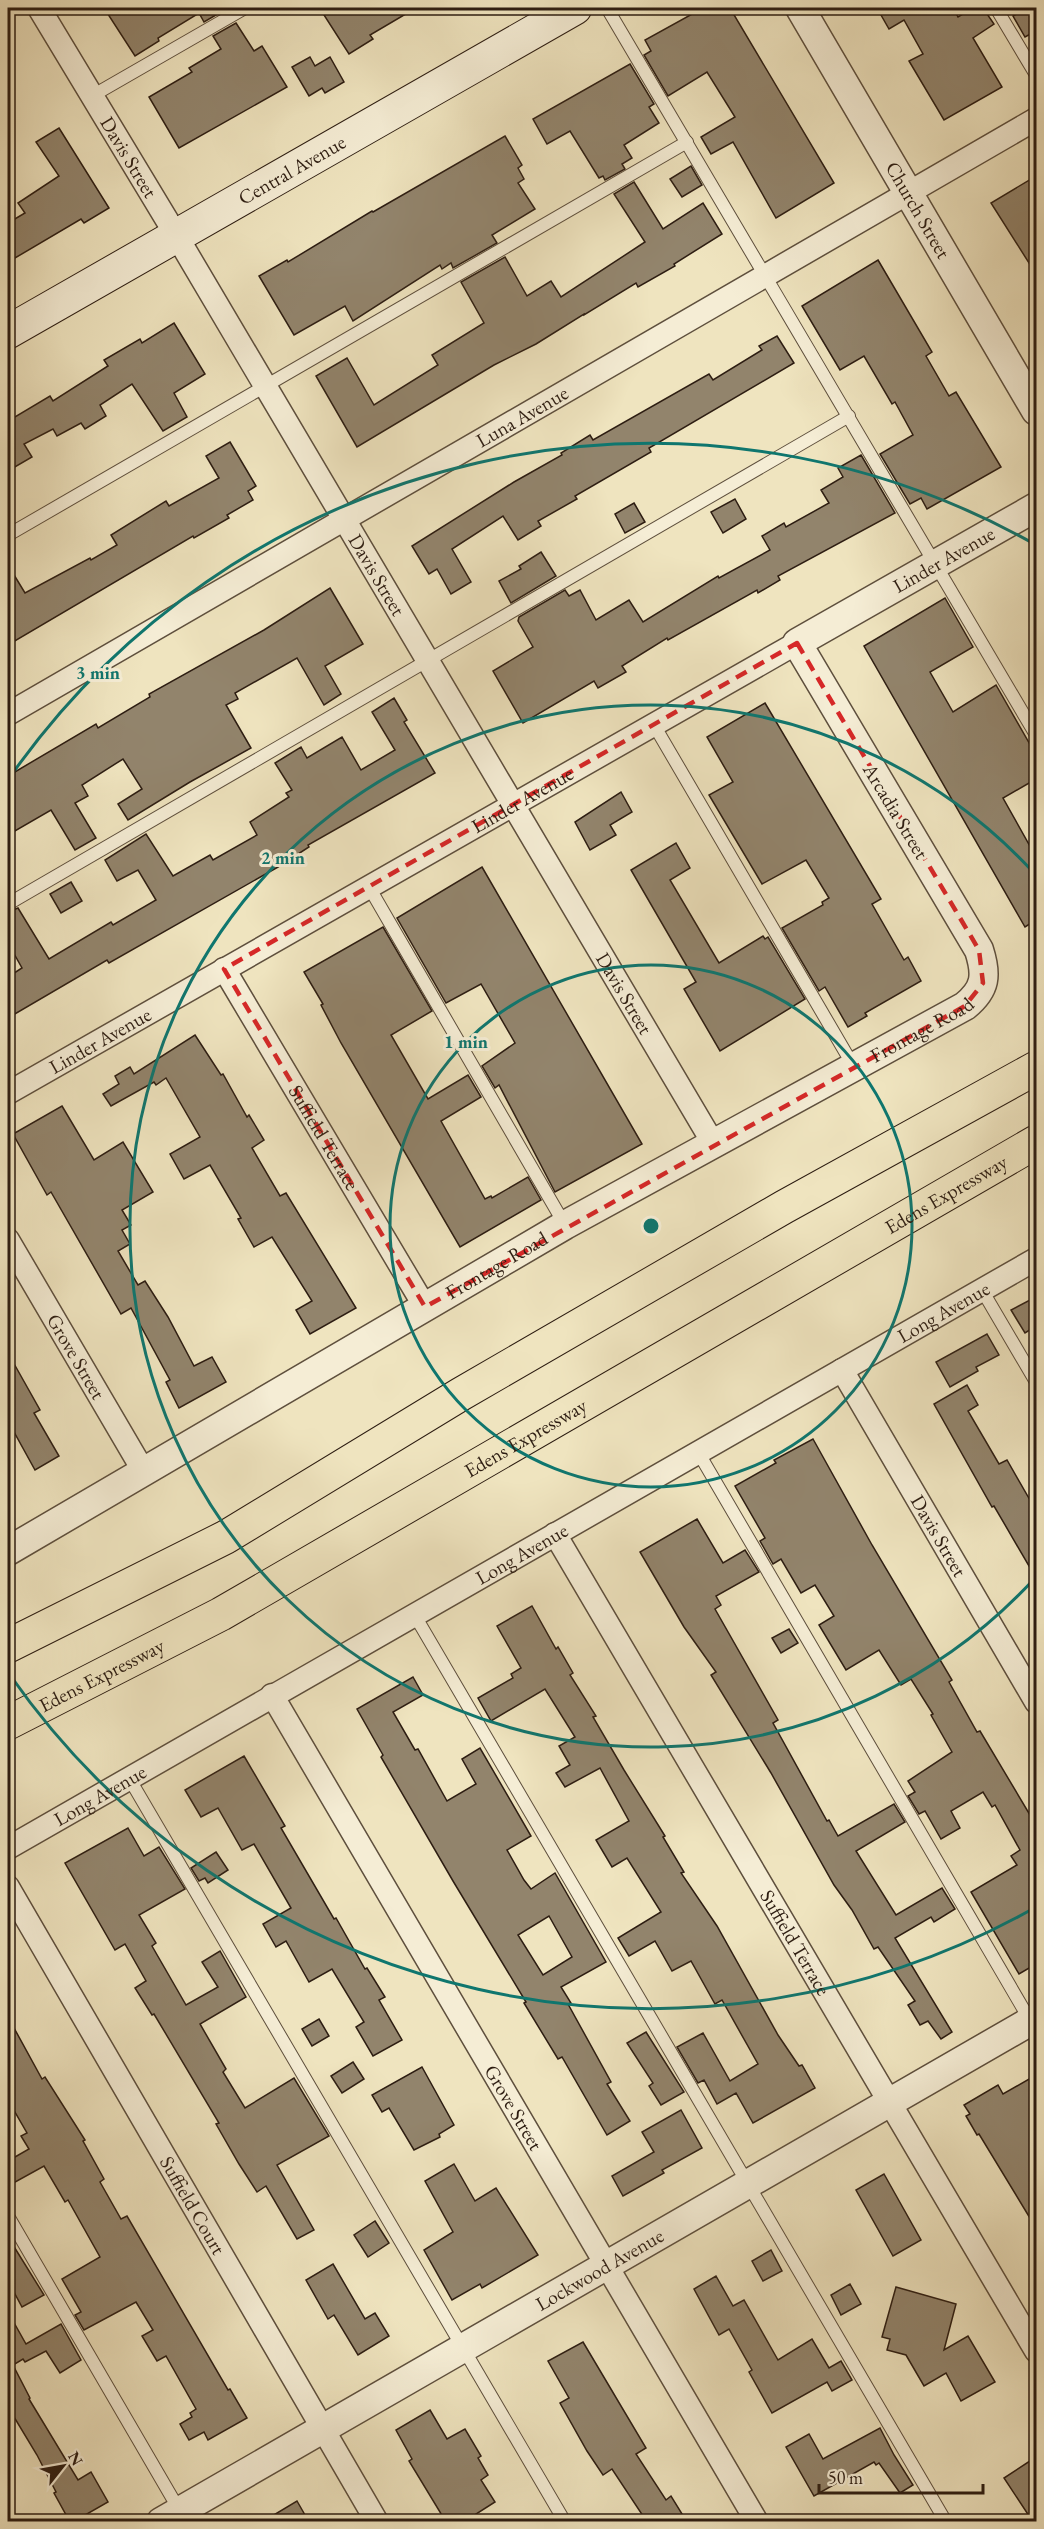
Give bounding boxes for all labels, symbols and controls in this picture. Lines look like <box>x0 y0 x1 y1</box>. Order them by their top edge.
street label: Davis Street <box>94 111 164 203</box>
street label: Central Avenue <box>233 129 351 211</box>
street label: Church Street <box>880 157 957 264</box>
street label: Luna Avenue <box>471 379 573 453</box>
street label: Linder Avenue <box>888 520 1000 599</box>
street label: Davis Street <box>343 529 412 621</box>
text: 3 min <box>76 661 120 684</box>
street label: Arcadia Street <box>857 757 935 864</box>
street label: Linder Avenue <box>467 760 578 839</box>
text: 2 min <box>261 846 305 869</box>
street label: Davis Street <box>590 947 659 1040</box>
street label: Frontage Road <box>865 991 980 1069</box>
street label: Linder Avenue <box>44 1001 156 1080</box>
text: 1 min <box>444 1030 488 1053</box>
street label: Suffield Terrace <box>283 1080 366 1195</box>
street label: Edens Expressway <box>880 1148 1012 1240</box>
centre of rings <box>641 1216 661 1236</box>
street label: Frontage Road <box>441 1225 553 1305</box>
street label: Long Avenue <box>893 1275 994 1349</box>
street label: Grove Street <box>41 1309 112 1405</box>
street label: Edens Expressway <box>459 1392 592 1483</box>
street label: Davis Street <box>905 1490 973 1582</box>
street label: Long Avenue <box>471 1517 573 1590</box>
street label: Edens Expressway <box>34 1632 169 1718</box>
street label: Long Avenue <box>49 1758 151 1832</box>
street label: Suffield Terrace <box>754 1885 837 2000</box>
street label: Grove Street <box>479 2060 549 2155</box>
street label: Suffield Court <box>154 2151 232 2260</box>
street label: Lockwood Avenue <box>531 2222 668 2317</box>
north arrow <box>33 2436 93 2496</box>
text: N <box>63 2448 88 2470</box>
scale bar <box>819 2457 982 2495</box>
text: 50 m <box>828 2466 863 2489</box>

